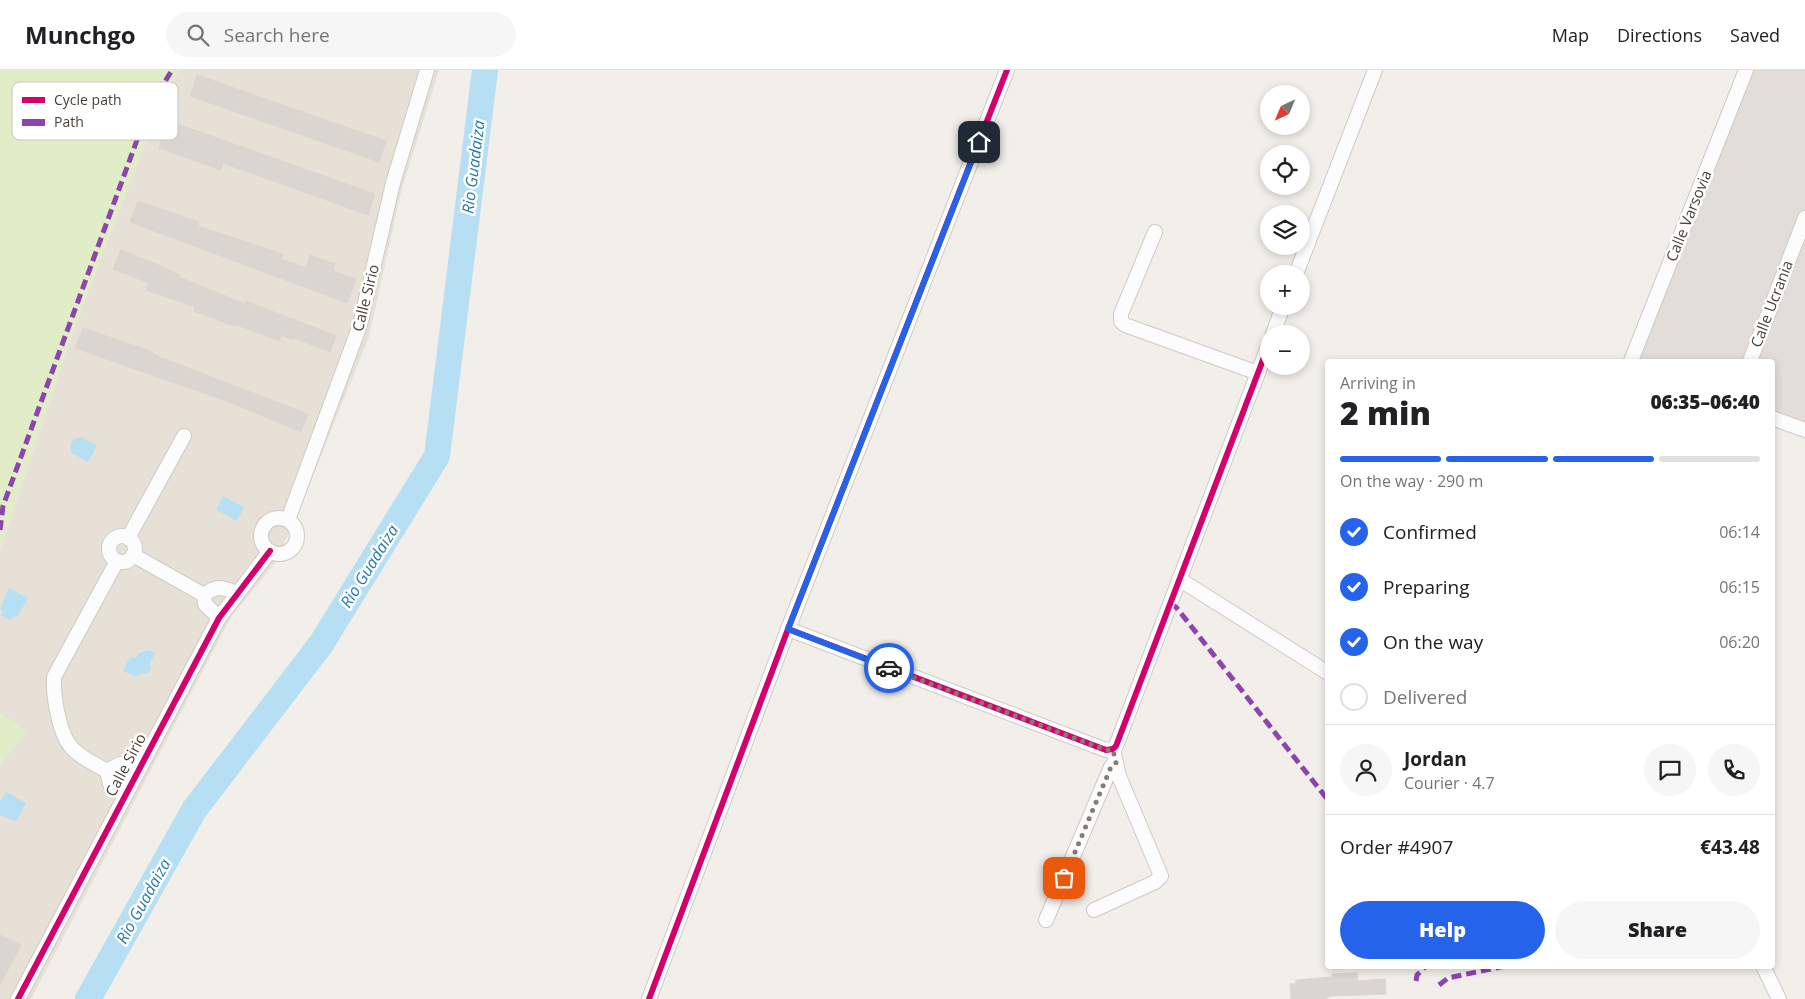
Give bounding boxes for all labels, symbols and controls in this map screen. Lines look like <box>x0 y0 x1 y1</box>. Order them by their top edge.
search box <box>166 12 516 57</box>
text: Munchgo <box>25 18 136 51</box>
icon: search <box>184 21 212 49</box>
text: Search here <box>224 22 330 48</box>
text: Map <box>1552 23 1589 47</box>
text: Directions <box>1617 23 1702 47</box>
text: Saved <box>1730 23 1780 47</box>
legend <box>12 82 178 140</box>
north arrow <box>1260 85 1310 135</box>
map controls <box>1260 85 1310 375</box>
text: Cycle path <box>54 90 122 109</box>
text: Path <box>54 112 84 131</box>
water label: Rio Guadaiza <box>456 119 490 215</box>
pin <box>958 121 1000 163</box>
icon: home <box>965 128 993 156</box>
button: locate <box>1260 145 1310 195</box>
street label: Calle Varsovia <box>1661 167 1715 264</box>
button: layers <box>1260 205 1310 255</box>
street label: Calle Ucrania <box>1745 257 1797 350</box>
street label: Calle Sirio <box>347 262 383 333</box>
button: + <box>1260 265 1310 315</box>
button: − <box>1260 325 1310 375</box>
text: Arriving in <box>1340 372 1416 394</box>
text: 06:35–06:40 <box>1650 389 1760 415</box>
text: 2 min <box>1340 391 1431 434</box>
text: On the way · 290 m <box>1340 470 1483 492</box>
icon: check <box>1340 518 1368 546</box>
text: Confirmed <box>1383 519 1477 545</box>
water label: Rio Guadaiza <box>335 520 403 612</box>
text: 06:14 <box>1719 521 1760 543</box>
icon: check <box>1340 573 1368 601</box>
text: Preparing <box>1383 574 1470 600</box>
text: 06:15 <box>1719 576 1760 598</box>
icon: check <box>1340 628 1368 656</box>
text: On the way <box>1383 629 1483 655</box>
text: 06:20 <box>1719 631 1760 653</box>
courier <box>864 643 914 693</box>
icon: car <box>875 654 903 682</box>
text: Delivered <box>1383 684 1467 710</box>
street label: Calle Sirio <box>100 730 150 800</box>
button: person <box>1340 744 1392 796</box>
button: chat <box>1644 744 1696 796</box>
button: phone <box>1708 744 1760 796</box>
text: Jordan <box>1404 746 1467 772</box>
text: Courier · 4.7 <box>1404 772 1495 794</box>
text: Order #4907 <box>1340 834 1453 860</box>
text: €43.48 <box>1700 834 1760 860</box>
water label: Rio Guadaiza <box>111 855 175 947</box>
pin <box>1043 857 1085 899</box>
icon: bag <box>1050 864 1078 892</box>
button: Help <box>1340 901 1545 959</box>
button: Share <box>1555 901 1760 959</box>

